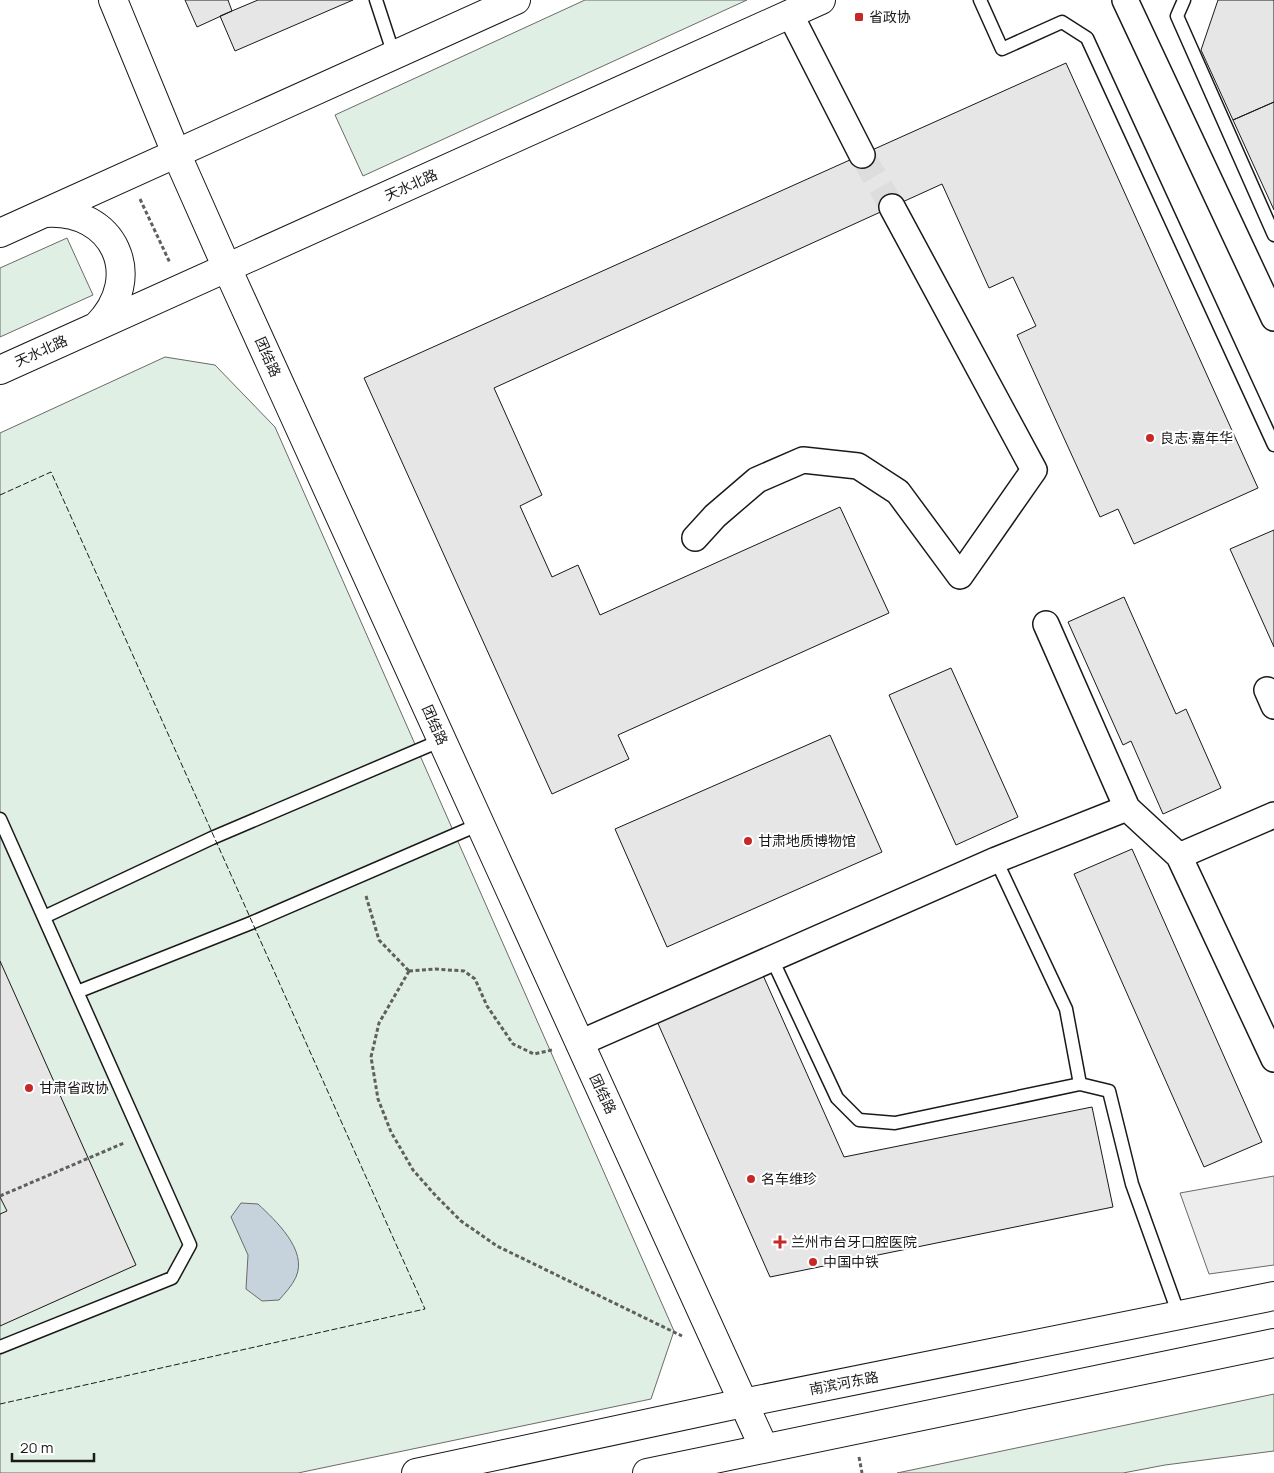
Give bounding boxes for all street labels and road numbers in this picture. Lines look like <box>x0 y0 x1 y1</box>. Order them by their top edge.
street label: 天水北路 <box>381 164 440 205</box>
street label: 天水北路 <box>11 330 70 371</box>
street label: 团结路 <box>251 334 286 380</box>
street label: 团结路 <box>418 702 453 748</box>
street label: 团结路 <box>586 1071 621 1117</box>
street label: 南滨河东路 <box>808 1367 880 1399</box>

